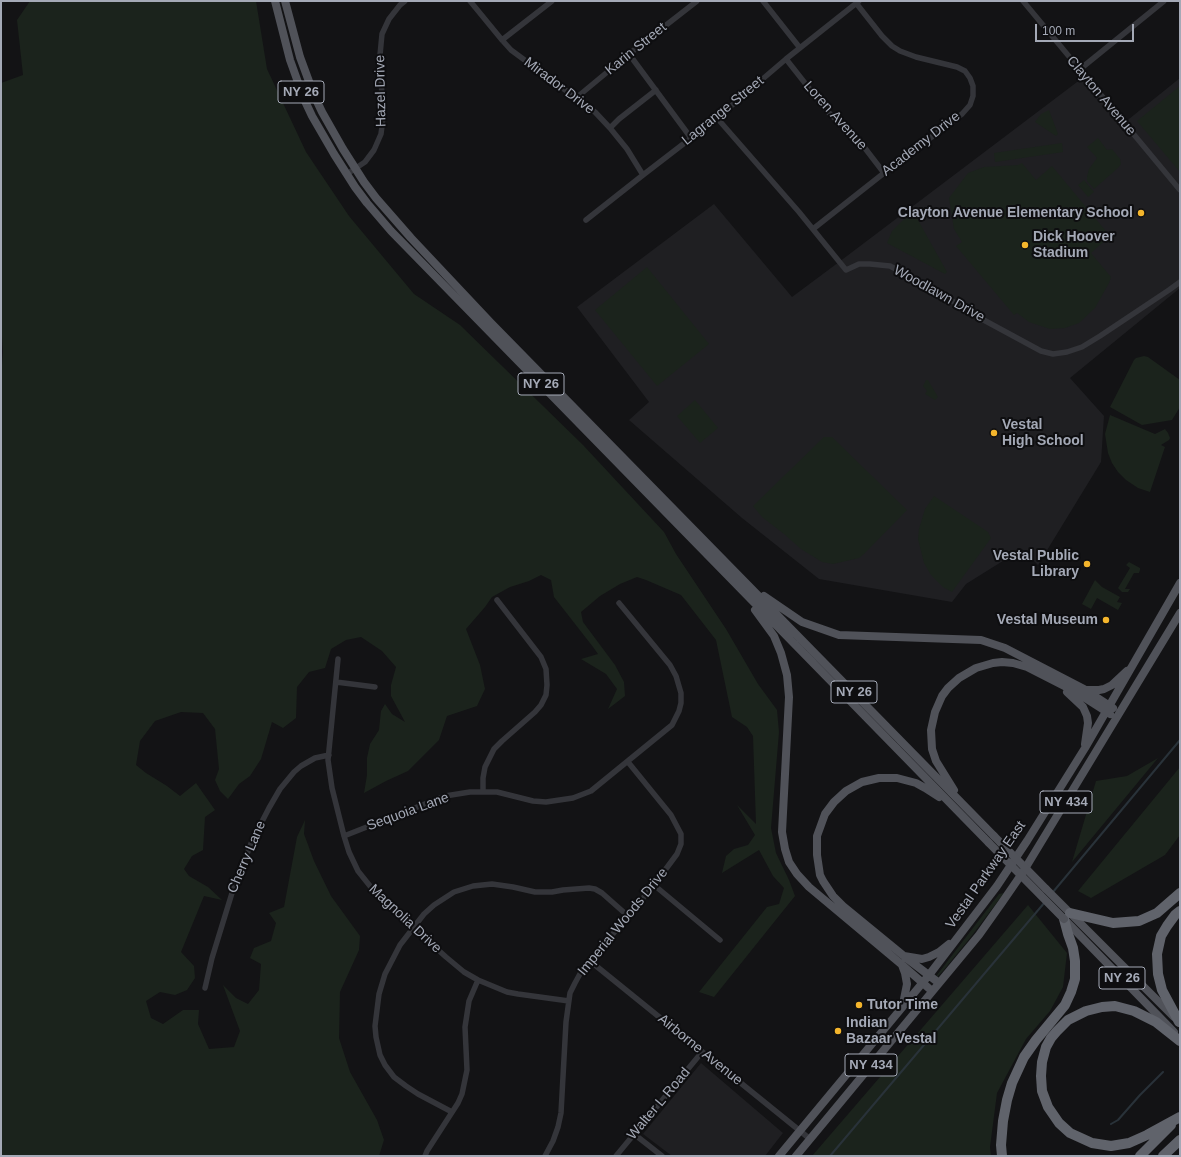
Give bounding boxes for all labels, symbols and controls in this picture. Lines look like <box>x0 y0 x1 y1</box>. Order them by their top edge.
scale bar <box>1037 16 1136 42</box>
street label: Karin Street <box>602 19 670 79</box>
text: 100 m <box>1042 24 1075 38</box>
street label: Clayton Avenue <box>1063 53 1139 139</box>
street label: Mirador Drive <box>520 54 598 118</box>
street label: Hazel Drive <box>372 55 390 127</box>
street label: Lagrange Street <box>679 73 767 149</box>
street label: Loren Avenue <box>800 78 870 154</box>
road number: NY 26 <box>278 81 324 103</box>
street label: Academy Drive <box>878 108 964 180</box>
place label: Clayton Avenue Elementary School <box>898 205 1133 221</box>
marker: Clayton Avenue Elementary School <box>1136 208 1146 218</box>
place label: Dick Hoover Stadium <box>1033 229 1115 262</box>
marker: Dick Hoover Stadium <box>1020 240 1030 250</box>
street label: Woodlawn Drive <box>890 262 988 326</box>
road number: NY 26 <box>518 373 564 395</box>
place label: Vestal High School <box>1002 417 1084 450</box>
marker: Vestal High School <box>989 428 999 438</box>
place label: Vestal Public Library <box>993 548 1079 580</box>
marker: Vestal Public Library <box>1082 559 1092 569</box>
place label: Vestal Museum <box>997 612 1098 628</box>
marker: Vestal Museum <box>1101 615 1111 625</box>
road number: NY 26 <box>831 681 877 703</box>
street label: Sequoia Lane <box>365 789 451 835</box>
road number: NY 434 <box>1040 791 1092 813</box>
street label: Cherry Lane <box>224 818 270 896</box>
street label: Vestal Parkway East <box>943 818 1029 932</box>
street label: Imperial Woods Drive <box>574 865 672 979</box>
street label: Magnolia Drive <box>365 881 445 957</box>
road number: NY 26 <box>1099 967 1145 989</box>
place label: Tutor Time <box>867 997 938 1013</box>
marker: Tutor Time <box>854 1000 864 1010</box>
street label: Airborne Avenue <box>654 1011 746 1089</box>
place label: Indian Bazaar Vestal <box>846 1015 936 1048</box>
marker: Indian Bazaar Vestal <box>833 1026 843 1036</box>
road number: NY 434 <box>845 1054 897 1076</box>
street label: Walter L Road <box>624 1065 694 1143</box>

